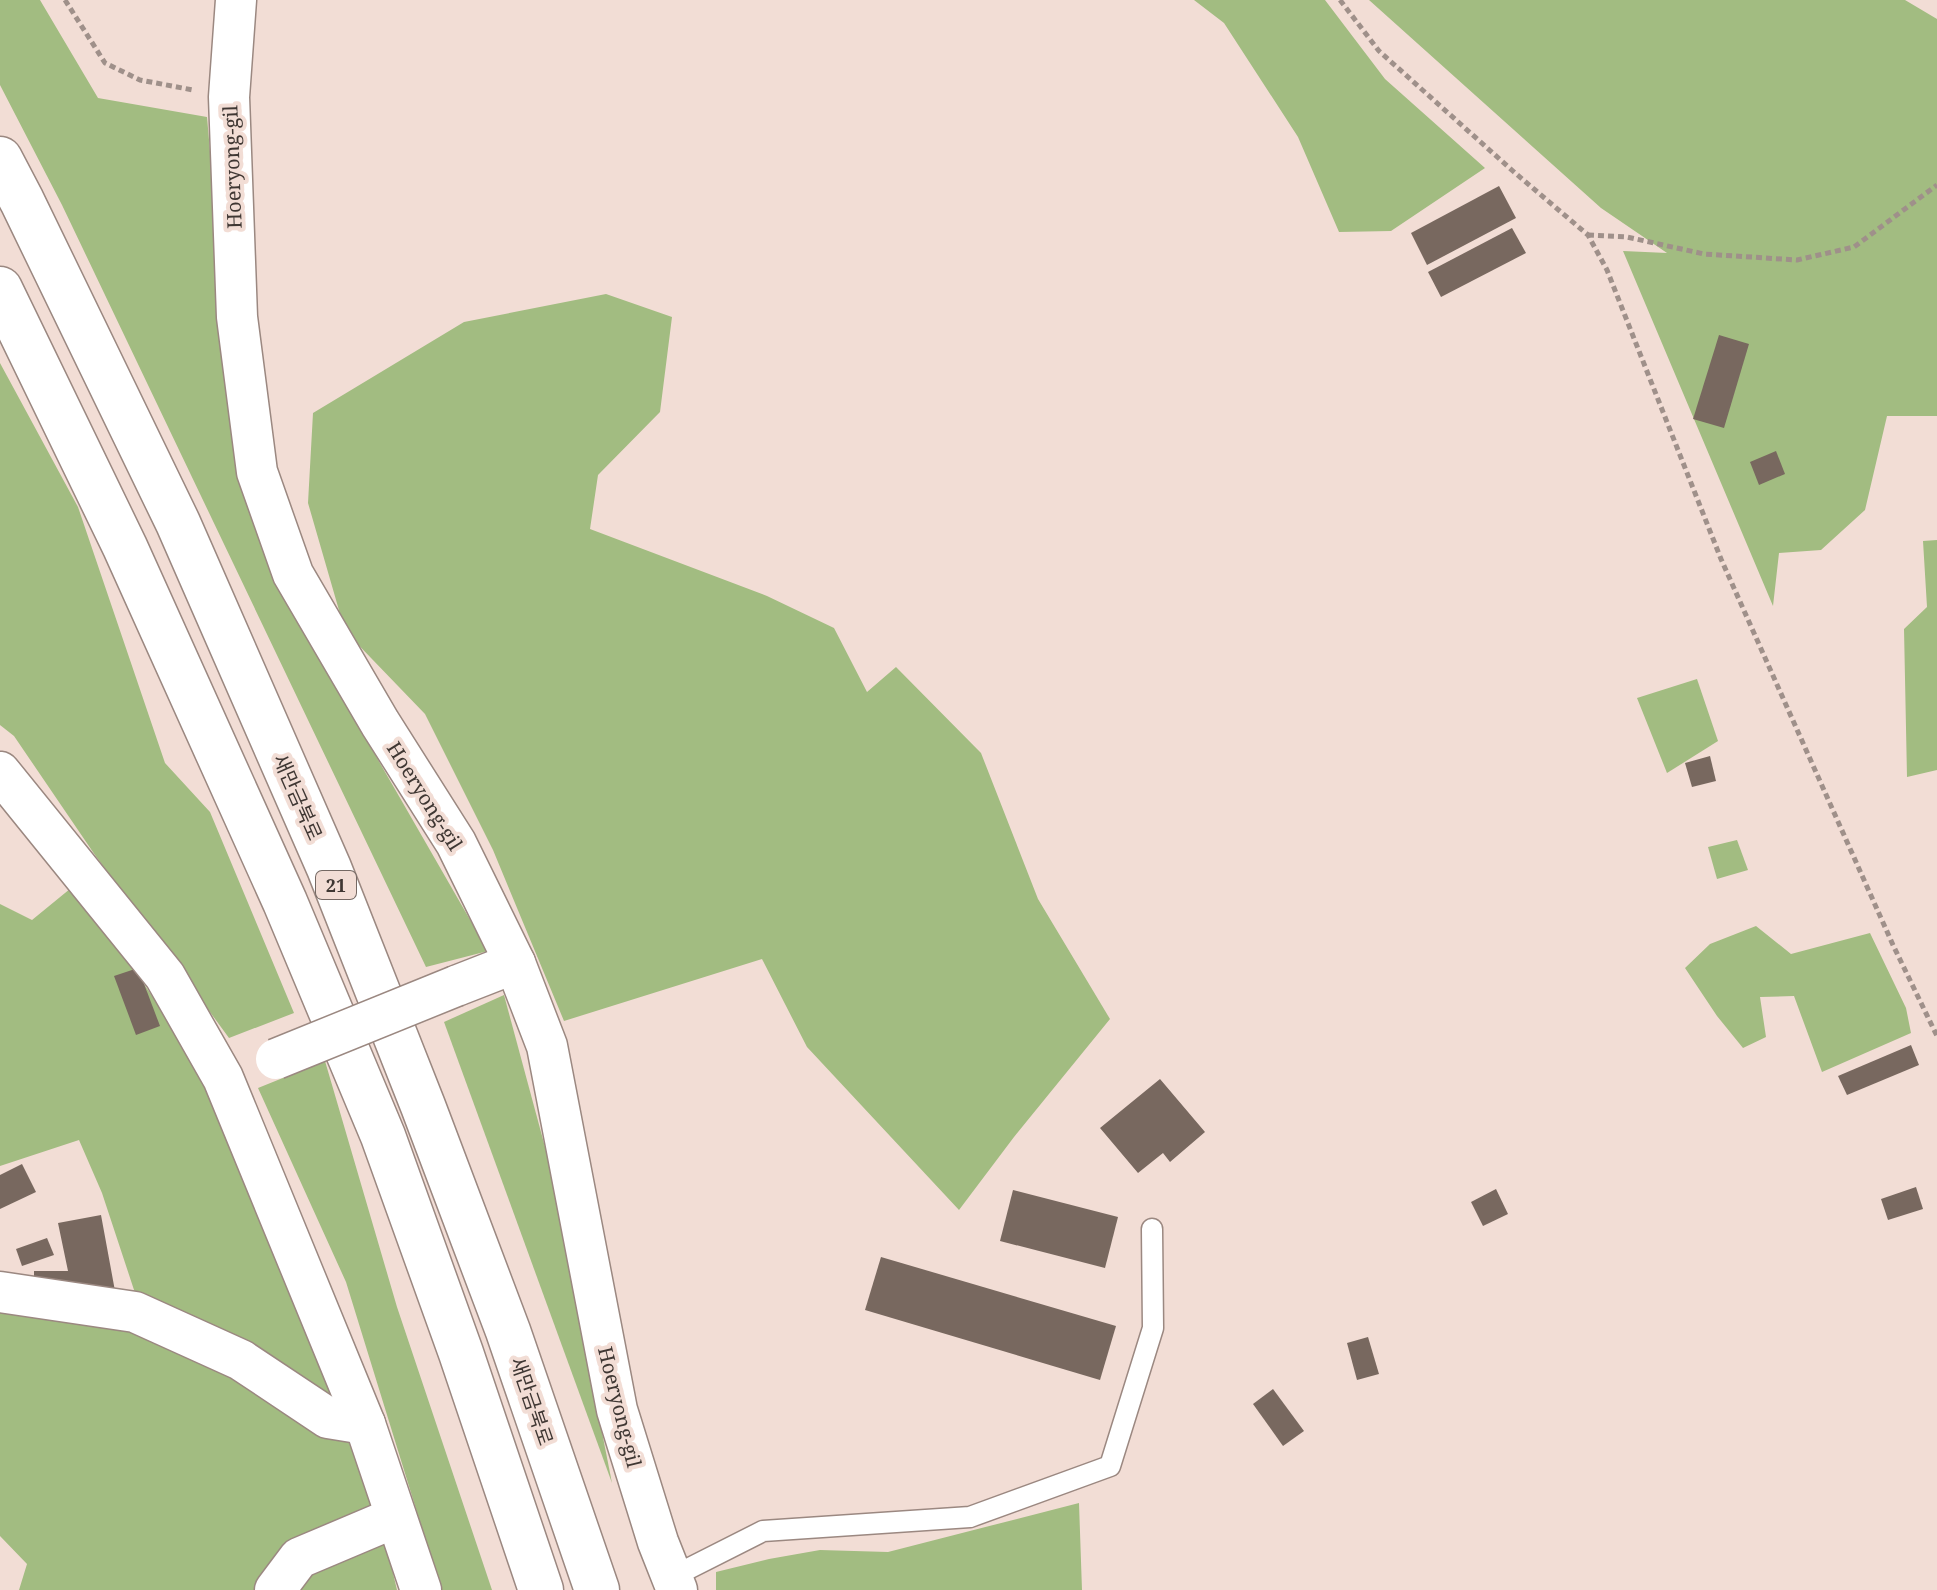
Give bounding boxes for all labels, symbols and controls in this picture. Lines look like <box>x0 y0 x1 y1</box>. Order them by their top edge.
street label: Hoeryong-gil <box>216 105 248 229</box>
street label: Hoeryong-gil <box>381 736 469 856</box>
street label: 새만금북로 <box>267 749 329 845</box>
road number: 21 <box>316 871 356 899</box>
street label: Hoeryong-gil <box>592 1344 648 1470</box>
street label: 새만금북로 <box>504 1353 560 1449</box>

